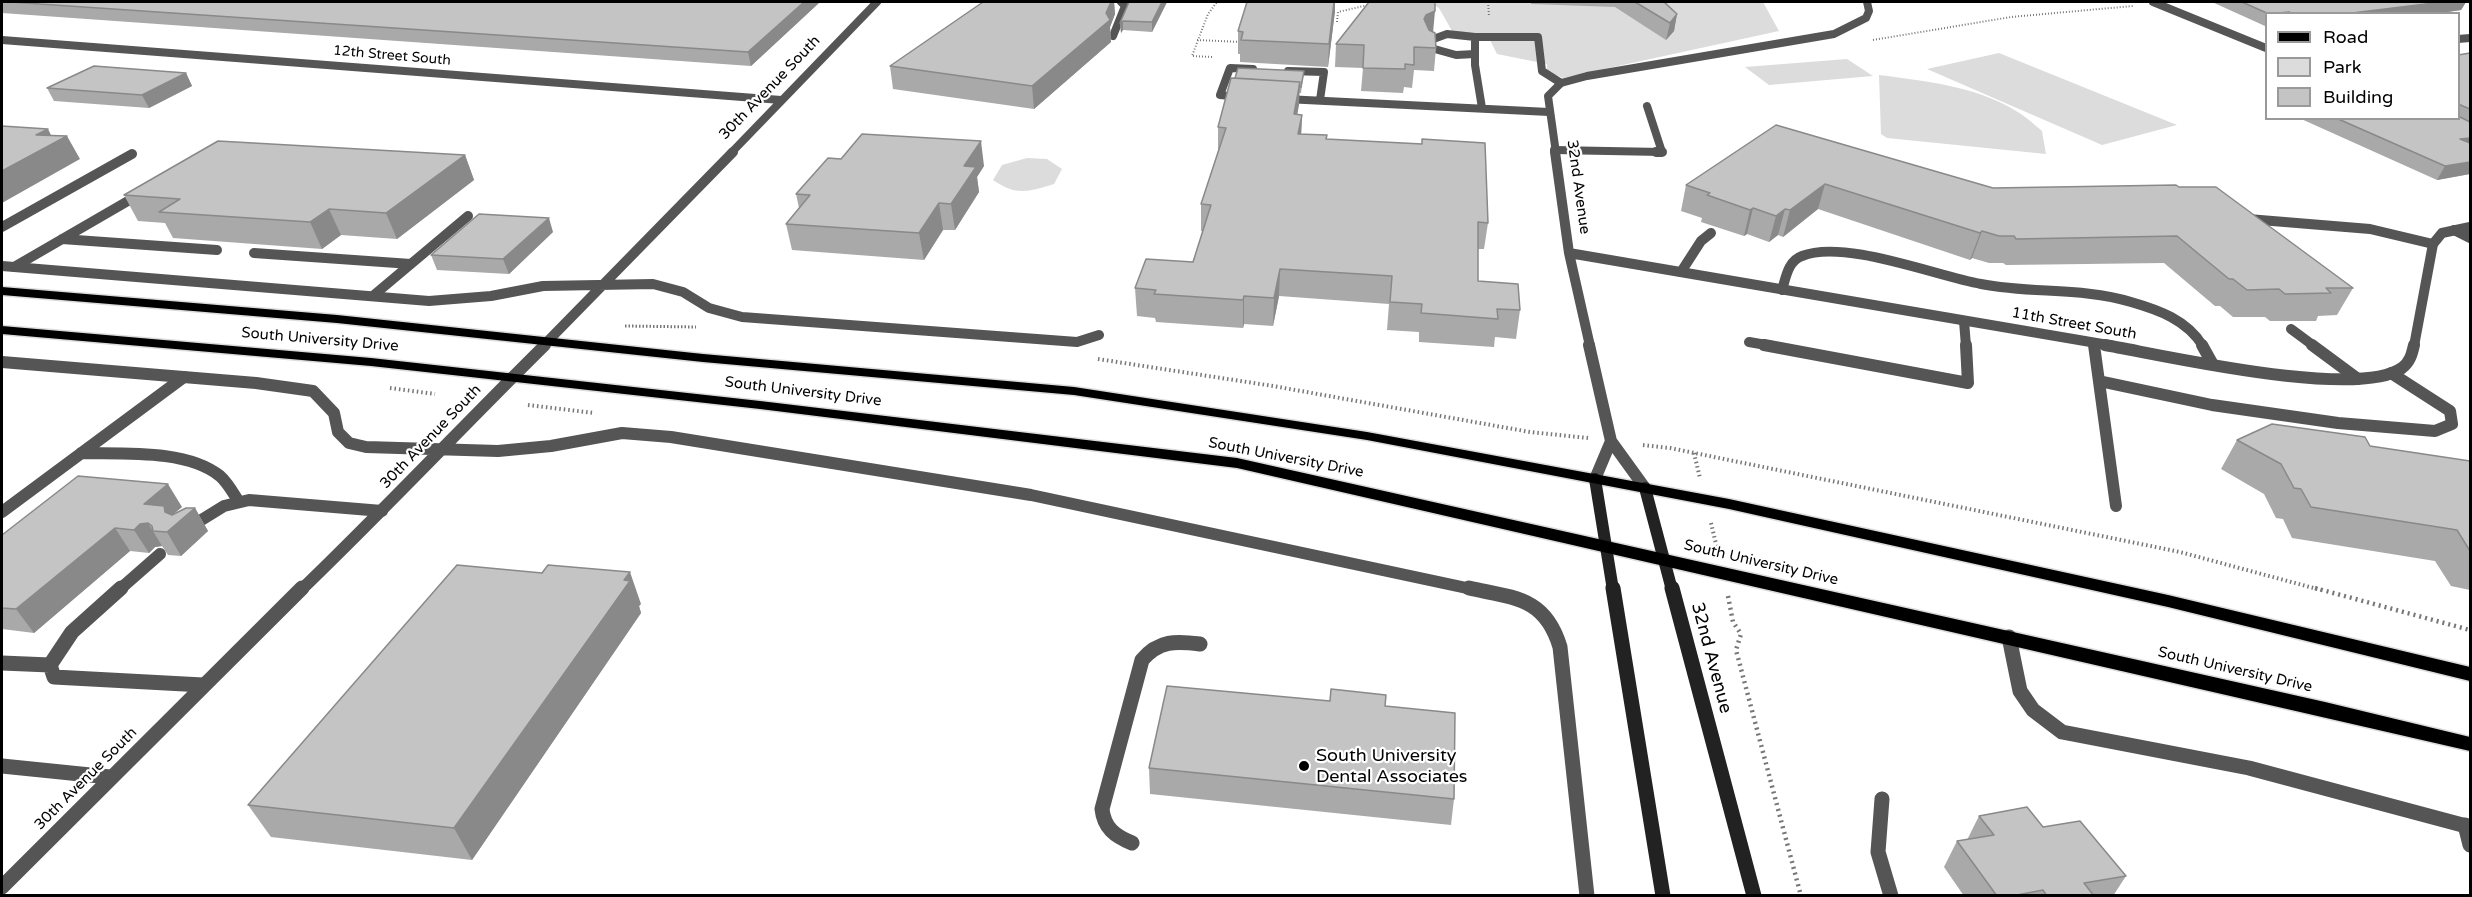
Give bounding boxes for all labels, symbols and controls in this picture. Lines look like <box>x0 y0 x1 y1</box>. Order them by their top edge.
legend <box>2265 12 2460 120</box>
text: Road <box>2323 26 2368 48</box>
street label: 30th Avenue South <box>716 32 824 144</box>
street label: 12th Street South <box>332 42 452 70</box>
text: Park <box>2323 56 2361 78</box>
text: Building <box>2323 86 2393 108</box>
street label: 32nd Avenue <box>1562 139 1594 235</box>
street label: 11th Street South <box>2010 304 2138 344</box>
street label: South University Drive <box>241 324 399 356</box>
street label: South University Drive <box>724 373 882 411</box>
street label: 30th Avenue South <box>377 381 485 493</box>
street label: South University Drive <box>1207 434 1365 482</box>
street label: South University Drive <box>1682 536 1840 590</box>
street label: 32nd Avenue <box>1686 600 1736 716</box>
street label: South University Drive <box>2156 643 2314 697</box>
street label: 30th Avenue South <box>31 724 141 834</box>
place label: South University Dental Associates <box>1316 745 1467 788</box>
marker: South University Dental Associates <box>1297 759 1311 773</box>

